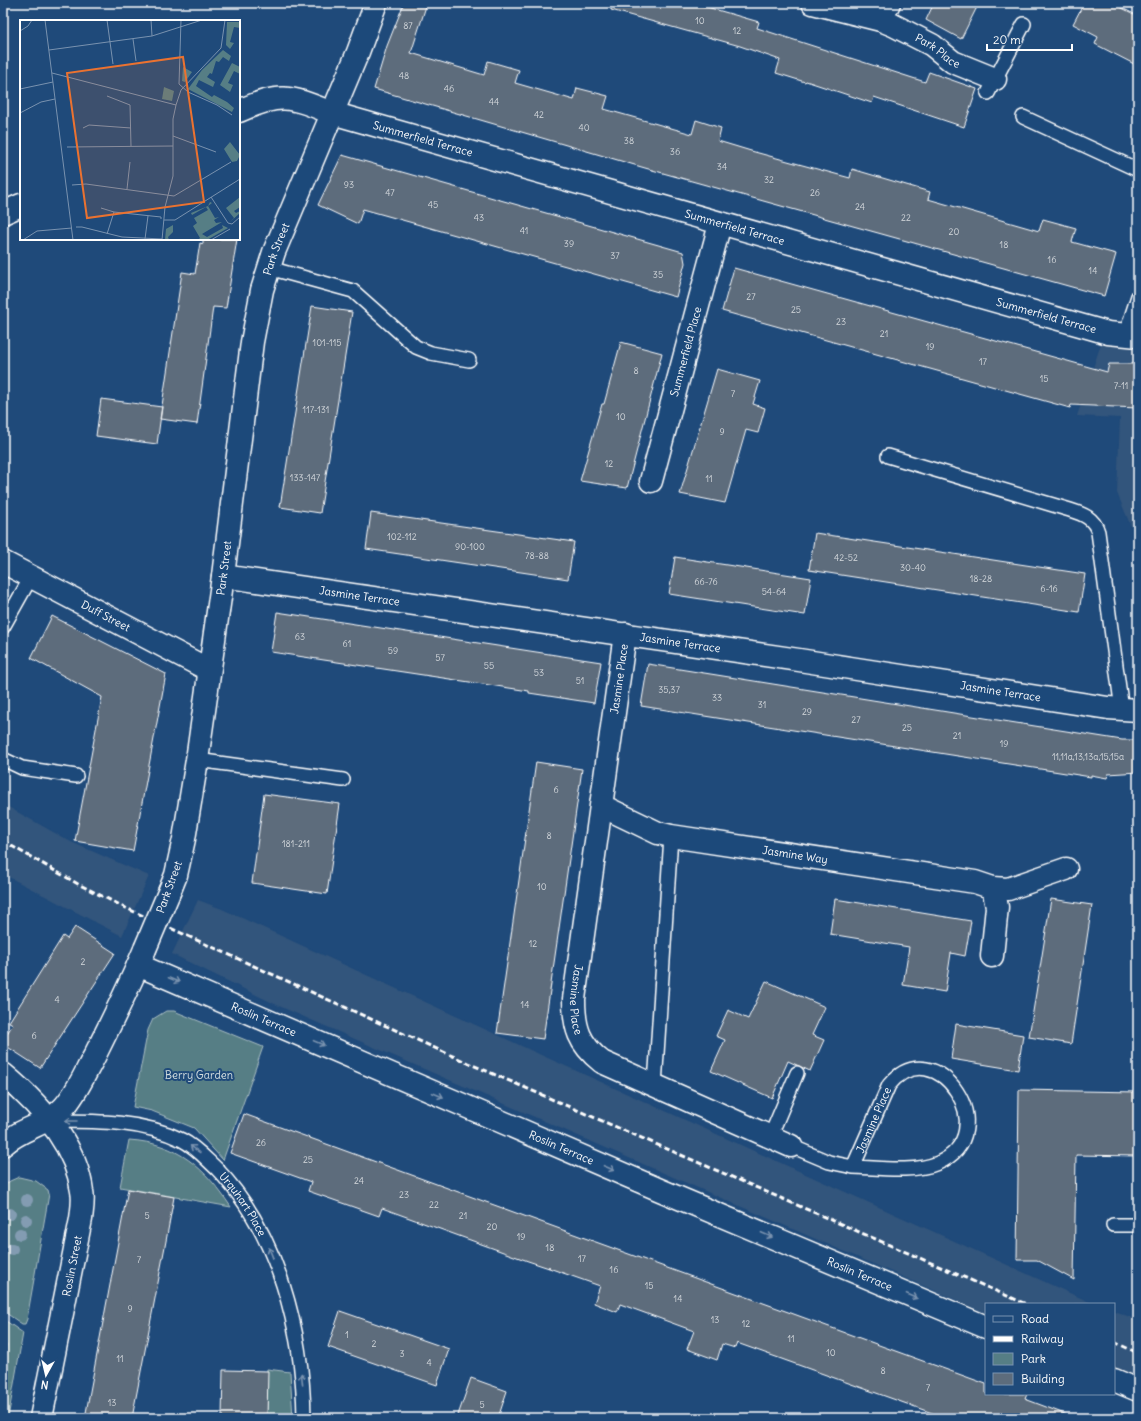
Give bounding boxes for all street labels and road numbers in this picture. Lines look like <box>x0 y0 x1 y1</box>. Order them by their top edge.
street label: Park Place <box>913 31 962 71</box>
street label: Summerfield Terrace <box>371 118 475 160</box>
street label: Summerfield Terrace <box>683 206 786 248</box>
street label: Park Street <box>260 221 293 277</box>
street label: Summerfield Terrace <box>995 295 1098 336</box>
street label: Summerfield Place <box>667 305 705 398</box>
street label: Park Street <box>213 540 234 596</box>
street label: Jasmine Terrace <box>318 583 401 609</box>
street label: Duff Street <box>79 597 133 635</box>
street label: Jasmine Terrace <box>639 630 721 655</box>
street label: Jasmine Place <box>607 643 631 715</box>
street label: Jasmine Terrace <box>959 678 1042 704</box>
street label: Jasmine Way <box>761 843 829 867</box>
street label: Park Street <box>153 859 185 915</box>
street label: Jasmine Place <box>567 964 586 1037</box>
street label: Roslin Terrace <box>229 999 299 1039</box>
street label: Jasmine Place <box>853 1085 894 1155</box>
street label: Roslin Terrace <box>527 1127 596 1168</box>
street label: Urquhart Place <box>216 1169 269 1239</box>
street label: Roslin Street <box>59 1234 85 1297</box>
street label: Roslin Terrace <box>825 1254 894 1294</box>

